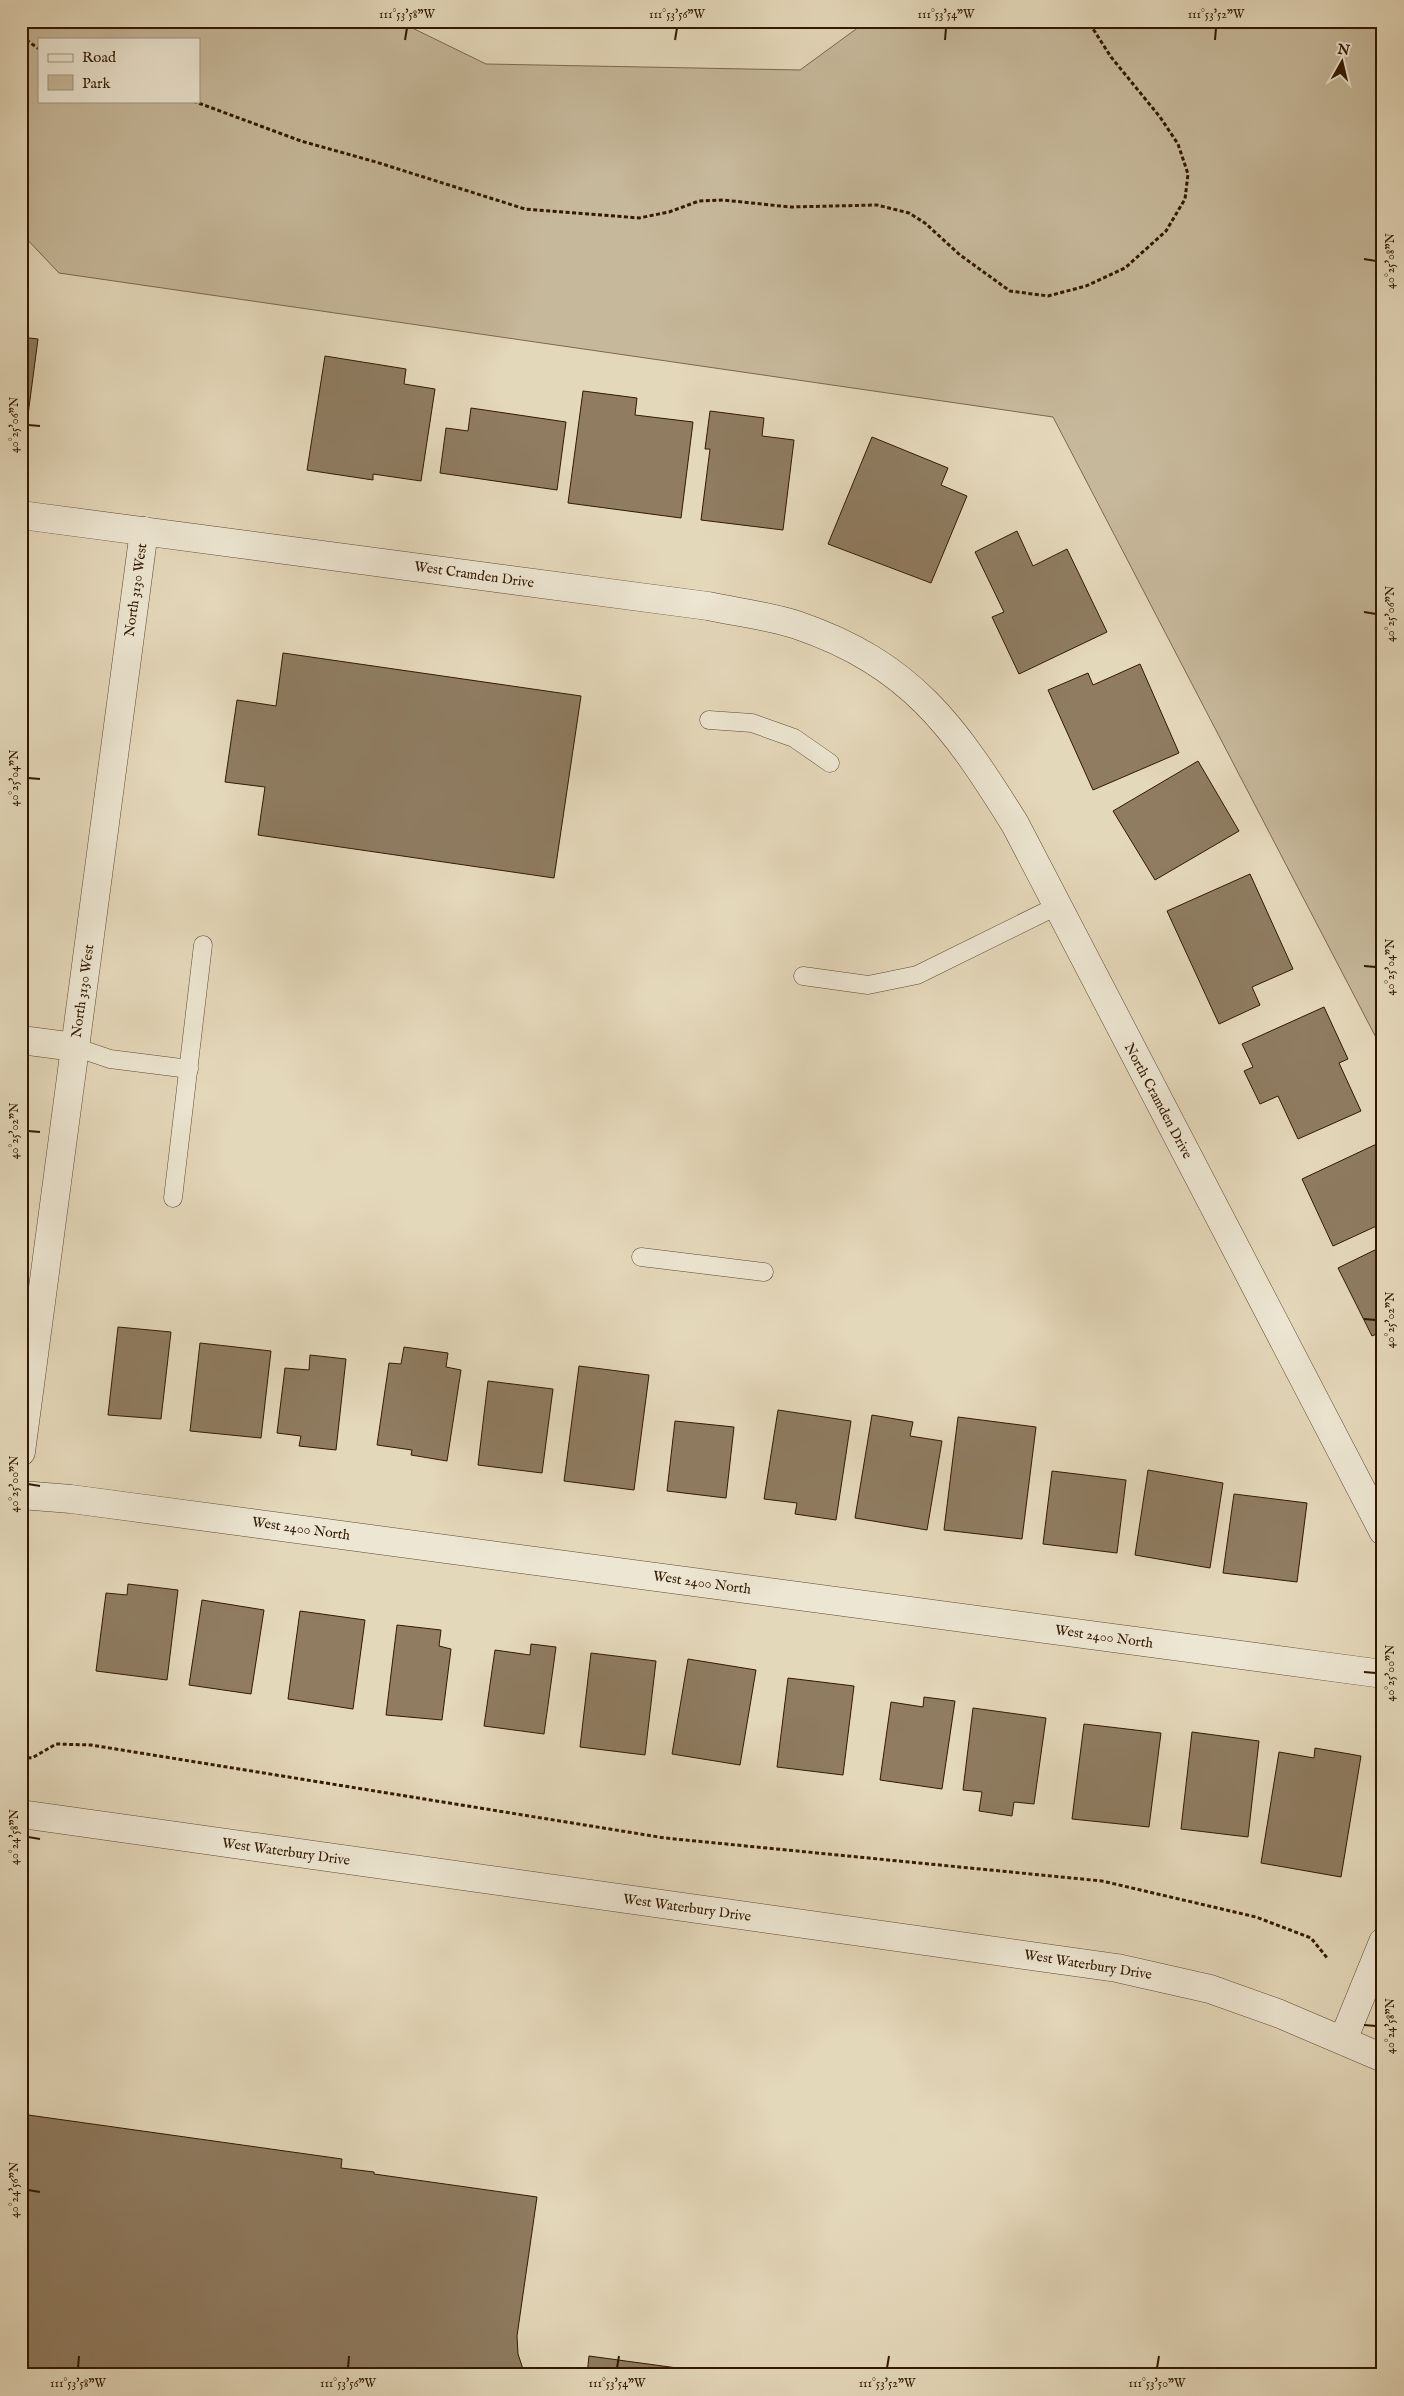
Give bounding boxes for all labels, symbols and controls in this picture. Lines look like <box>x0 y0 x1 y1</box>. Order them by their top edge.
text: 111°53'58"W <box>379 7 435 22</box>
text: 111°53'56"W <box>649 7 706 22</box>
text: 111°53'54"W <box>918 7 975 22</box>
text: 111°53'52"W <box>1188 7 1245 22</box>
legend <box>38 38 200 102</box>
north arrow <box>1316 38 1366 88</box>
text: N <box>1335 40 1351 60</box>
text: Road <box>82 48 117 67</box>
text: Park <box>82 74 112 93</box>
text: 40°25'08"N <box>1383 232 1398 289</box>
text: 40°25'06"N <box>7 396 22 453</box>
street label: North 3130 West <box>121 542 151 638</box>
street label: West Cramden Drive <box>413 558 536 592</box>
text: 40°25'06"N <box>1383 585 1398 642</box>
text: 40°25'04"N <box>7 749 22 806</box>
text: 40°25'04"N <box>1383 938 1398 995</box>
street label: North 3130 West <box>68 943 98 1039</box>
street label: North Cramden Drive <box>1120 1040 1196 1163</box>
text: 40°25'02"N <box>7 1102 22 1159</box>
text: 40°25'02"N <box>1383 1291 1398 1348</box>
text: 40°25'00"N <box>7 1455 22 1512</box>
street label: West 2400 North <box>251 1513 352 1545</box>
street label: West 2400 North <box>652 1567 753 1599</box>
street label: West 2400 North <box>1054 1621 1155 1653</box>
text: 40°25'00"N <box>1383 1644 1398 1701</box>
text: 40°24'58"N <box>7 1808 22 1865</box>
street label: West Waterbury Drive <box>221 1834 352 1870</box>
street label: West Waterbury Drive <box>622 1890 753 1926</box>
street label: West Waterbury Drive <box>1023 1946 1154 1984</box>
text: 40°24'58"N <box>1383 1997 1398 2054</box>
text: 40°24'56"N <box>7 2161 22 2218</box>
text: 111°53'58"W <box>50 2376 106 2391</box>
text: 111°53'56"W <box>320 2376 377 2391</box>
text: 111°53'54"W <box>589 2376 646 2391</box>
text: 111°53'52"W <box>859 2376 916 2391</box>
text: 111°53'50"W <box>1129 2376 1186 2391</box>

